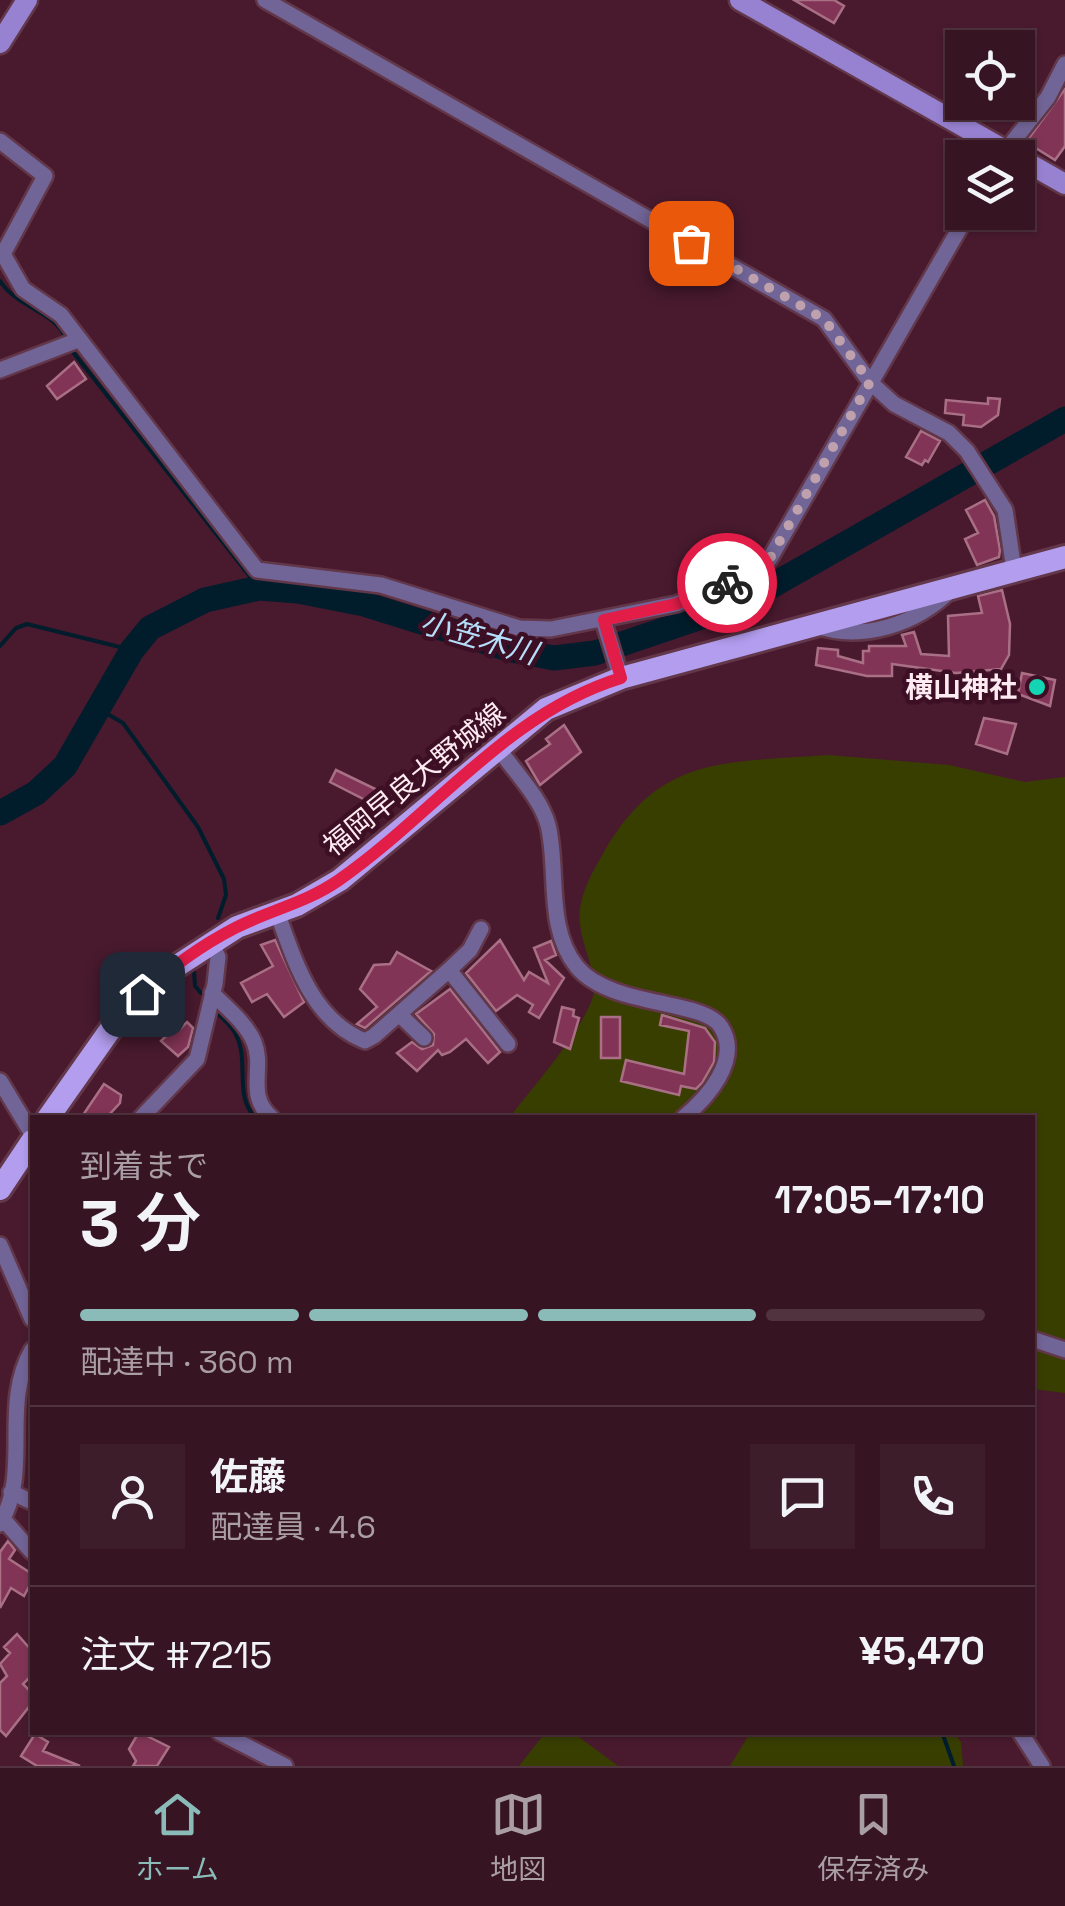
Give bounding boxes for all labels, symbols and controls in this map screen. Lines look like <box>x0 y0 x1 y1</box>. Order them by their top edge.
map controls <box>945 30 1035 230</box>
button: locate <box>945 30 1035 120</box>
button: layers <box>945 140 1035 230</box>
pin <box>649 201 734 286</box>
icon: bag <box>664 216 719 271</box>
courier <box>677 533 777 633</box>
icon: bike <box>700 556 755 611</box>
water label: 小笠木川 <box>416 602 545 674</box>
place label: 横山神社 <box>905 669 1017 705</box>
marker: 横山神社 <box>1026 676 1048 698</box>
street label: 福岡早良大野城線 <box>316 695 512 863</box>
pin <box>100 952 185 1037</box>
icon: home <box>115 967 170 1022</box>
text: 到着まで <box>80 1146 208 1186</box>
text: 17:05–17:10 <box>774 1176 985 1224</box>
text: 3 分 <box>80 1182 201 1265</box>
text: 配達中 · 360 m <box>80 1342 294 1382</box>
button: person <box>80 1444 185 1549</box>
button: chat <box>750 1444 855 1549</box>
button: phone <box>880 1444 985 1549</box>
text: 佐藤 <box>210 1453 286 1501</box>
text: 配達員 · 4.6 <box>210 1507 376 1547</box>
text: ¥5,470 <box>859 1627 985 1675</box>
text: 注文 #7215 <box>80 1631 272 1679</box>
tab: ホーム <box>136 1787 219 1887</box>
tab: 地図 <box>490 1787 546 1887</box>
tab: 保存済み <box>817 1787 929 1887</box>

